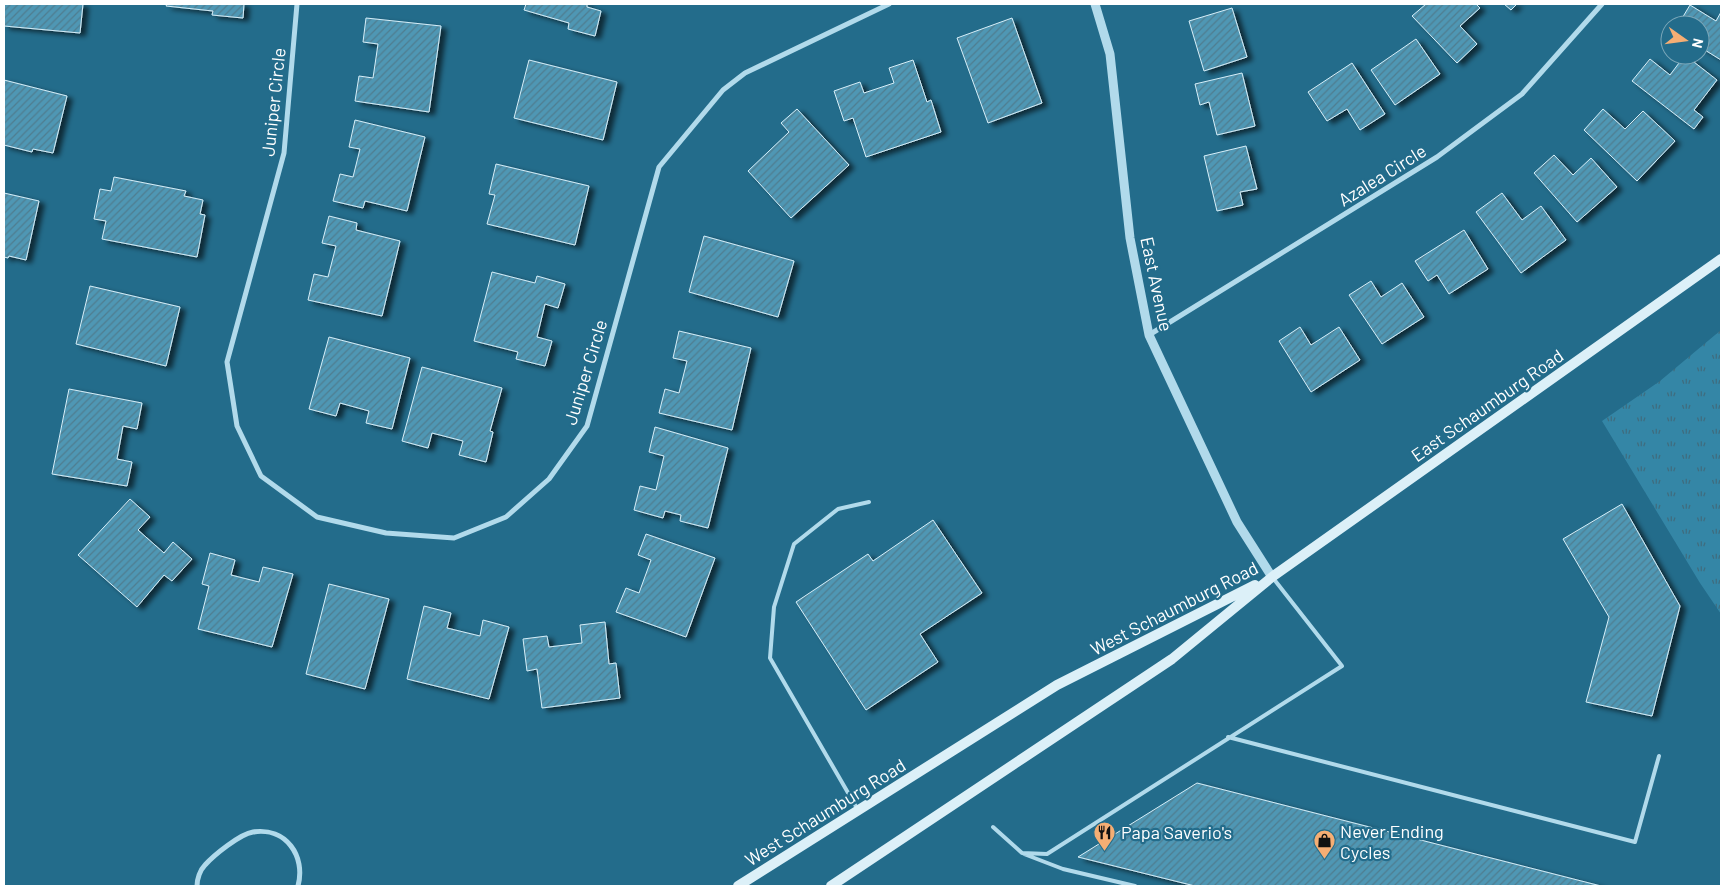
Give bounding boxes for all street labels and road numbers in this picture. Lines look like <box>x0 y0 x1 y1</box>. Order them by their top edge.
street label: Juniper Circle <box>256 47 290 157</box>
street label: Azalea Circle <box>1334 139 1430 211</box>
street label: East Avenue <box>1136 235 1178 333</box>
street label: Juniper Circle <box>559 317 611 427</box>
street label: East Schaumburg Road <box>1407 344 1567 466</box>
street label: West Schaumburg Road <box>1086 556 1262 660</box>
street label: West Schaumburg Road <box>741 754 909 870</box>

